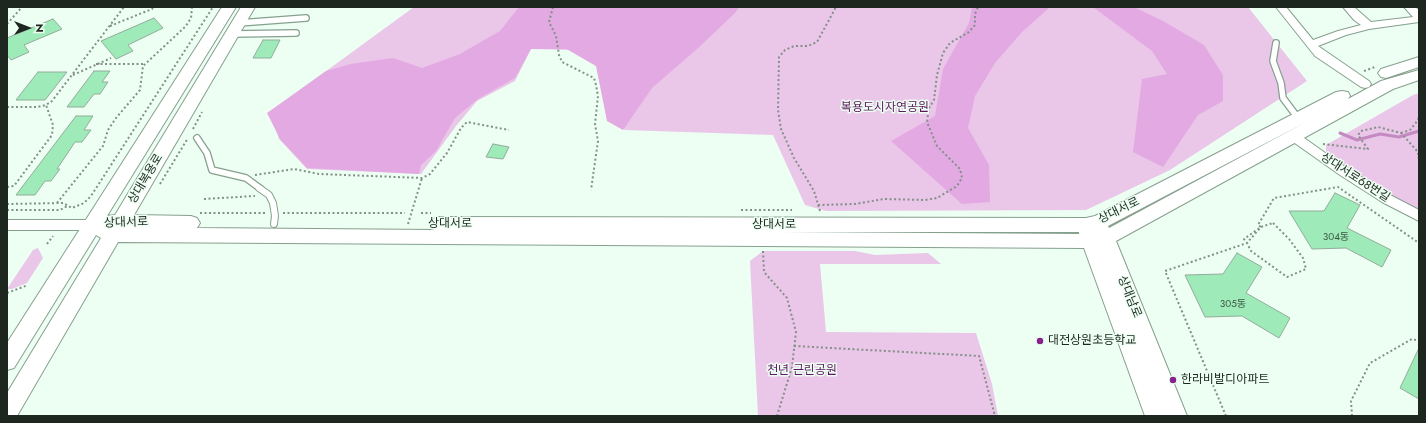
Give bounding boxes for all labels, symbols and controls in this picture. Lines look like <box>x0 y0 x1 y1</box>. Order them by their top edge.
north arrow <box>8 8 48 48</box>
text: N <box>32 24 48 32</box>
park label: 복용도시자연공원 <box>841 101 929 115</box>
street label: 상대서로68번길 <box>1318 150 1392 206</box>
street label: 상대복용로 <box>126 152 166 206</box>
street label: 상대서로 <box>1096 195 1142 227</box>
street label: 상대서로 <box>104 215 148 231</box>
street label: 상대서로 <box>428 217 472 231</box>
street label: 상대서로 <box>752 218 796 232</box>
house number: 304동 <box>1323 232 1349 244</box>
street label: 상대남로 <box>1114 274 1144 320</box>
house number: 305동 <box>1220 299 1246 311</box>
place label: 대전상원초등학교 <box>1048 334 1136 348</box>
marker: 대전상원초등학교 <box>1035 336 1045 346</box>
park label: 천년 근린공원 <box>767 364 837 378</box>
place label: 한라비발디아파트 <box>1181 373 1269 387</box>
marker: 한라비발디아파트 <box>1168 375 1178 385</box>

